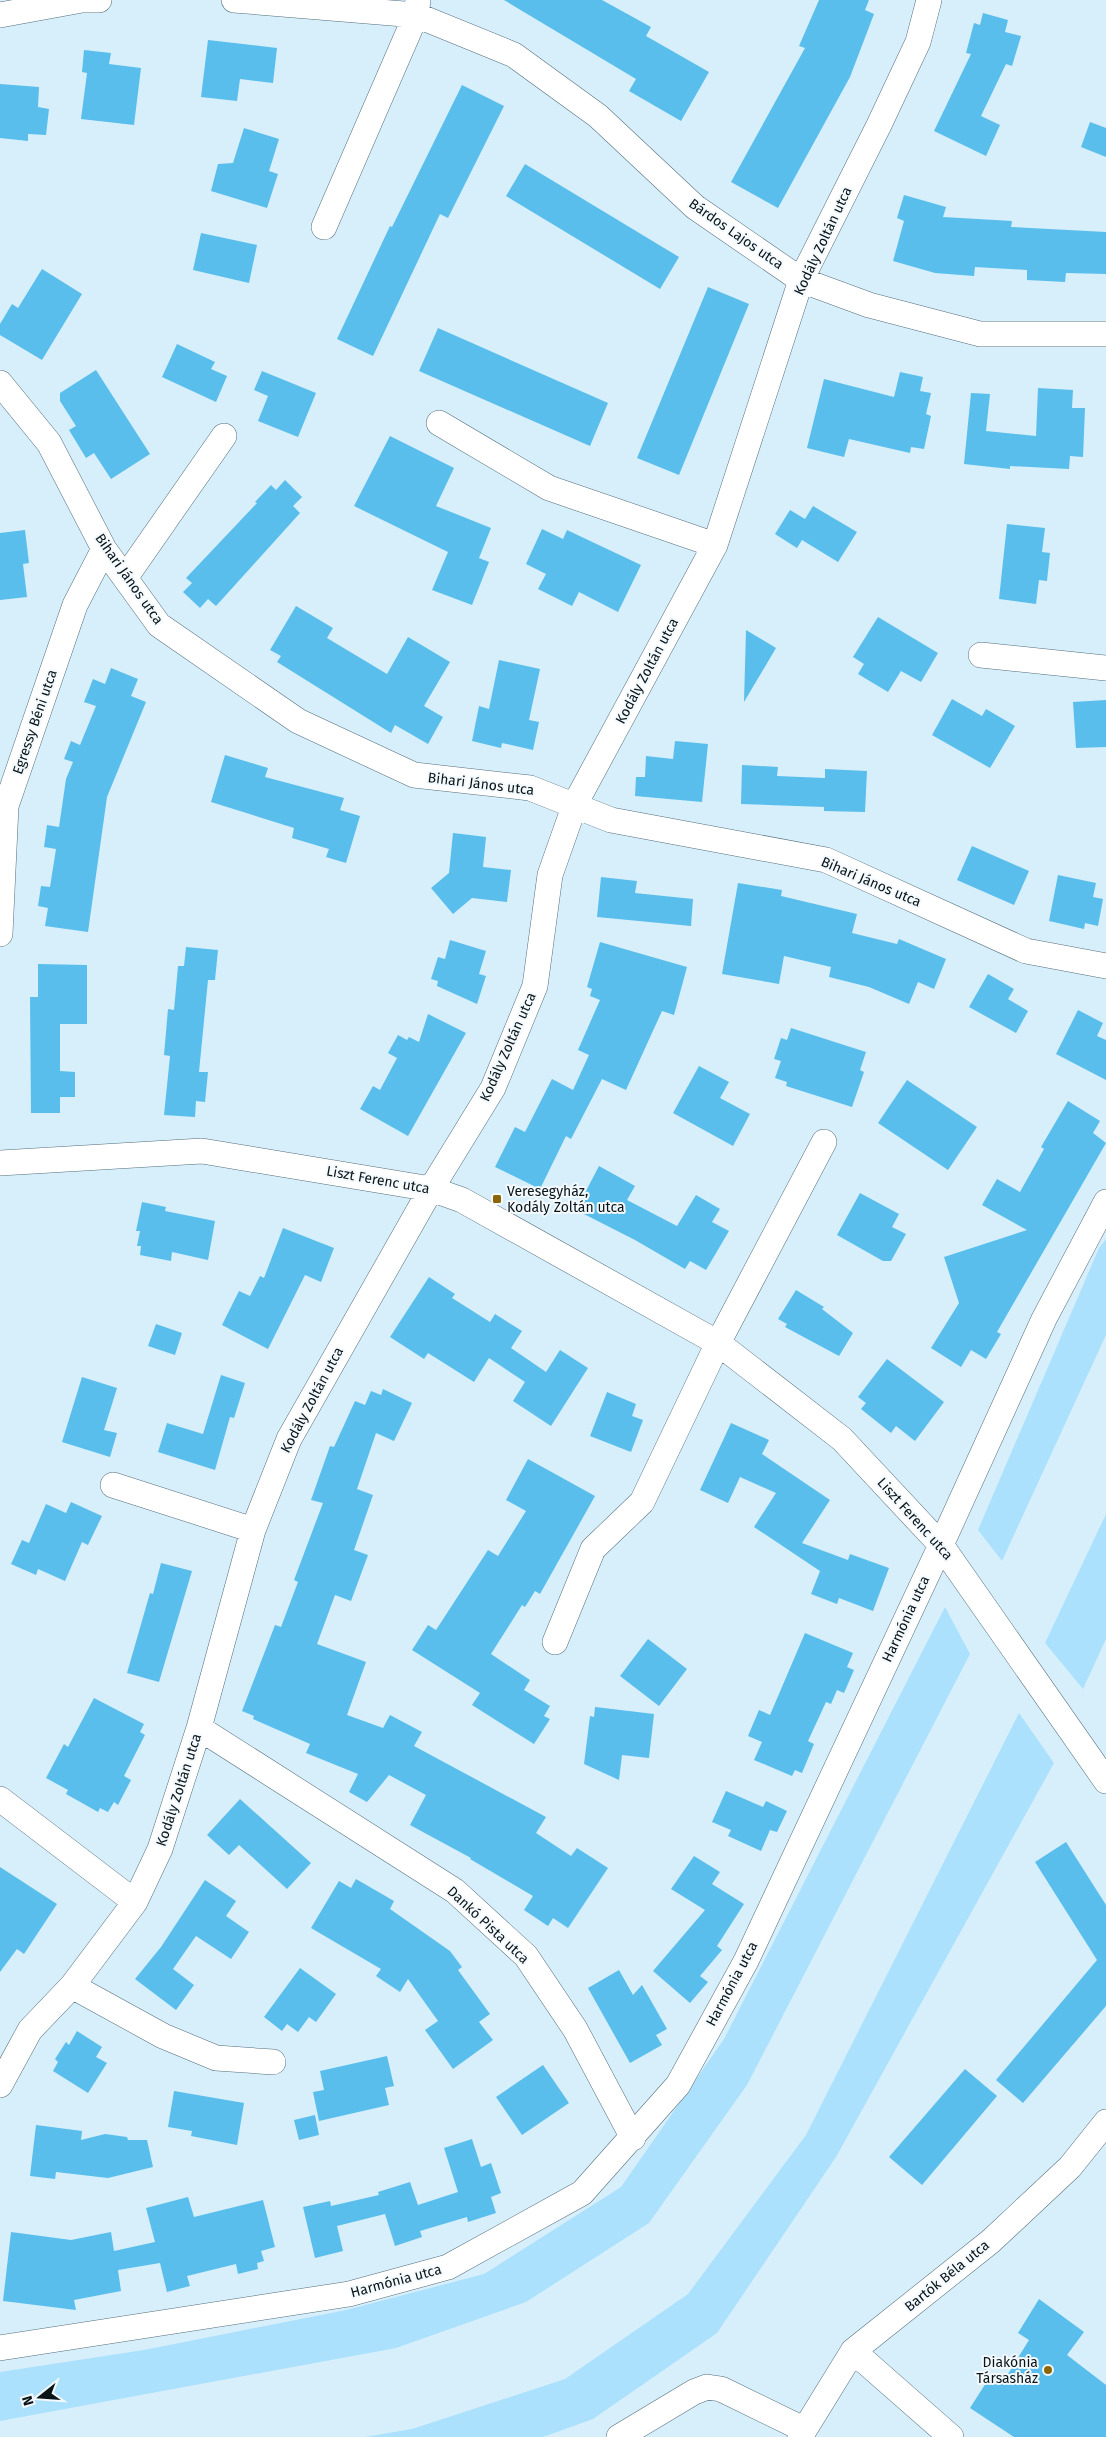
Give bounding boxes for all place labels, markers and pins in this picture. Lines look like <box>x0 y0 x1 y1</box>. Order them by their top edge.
place label: Veresegyház, Kodály Zoltán utca <box>507 1183 625 1216</box>
marker: Veresegyház, Kodály Zoltán utca <box>491 1193 503 1205</box>
place label: Diakónia Társasház <box>976 2354 1038 2387</box>
marker: Diakónia Társasház <box>1042 2364 1054 2376</box>

